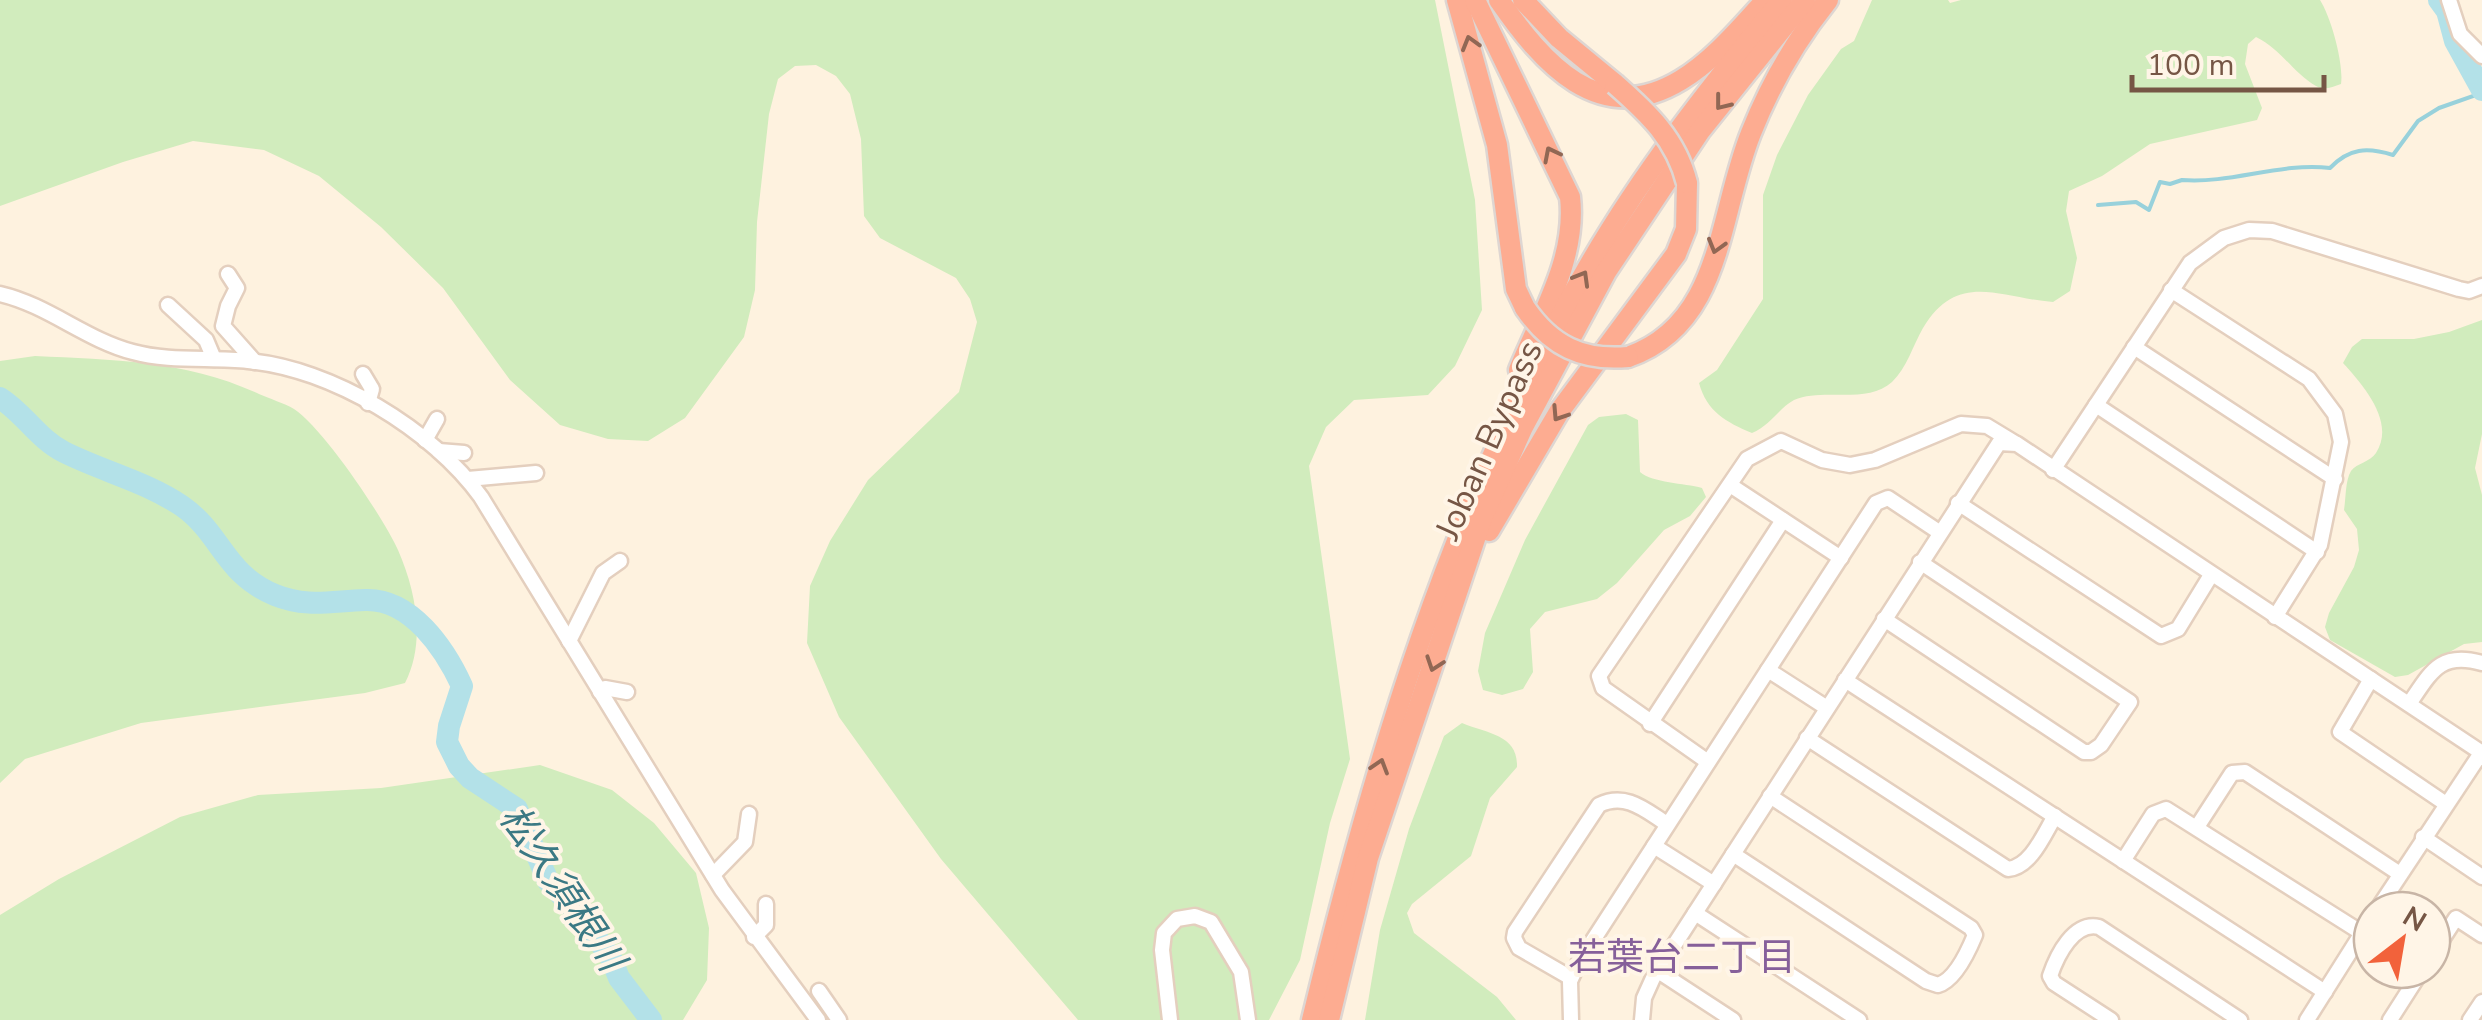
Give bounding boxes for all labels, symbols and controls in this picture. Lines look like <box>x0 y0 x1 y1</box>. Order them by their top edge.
scale bar <box>2132 30 2324 92</box>
one-way arrow <box>1461 35 1482 52</box>
text: 100 m <box>2147 45 2234 86</box>
one-way arrow <box>1716 91 1733 109</box>
one-way arrow <box>1543 146 1563 164</box>
one-way arrow <box>1707 237 1728 254</box>
one-way arrow <box>1570 270 1589 288</box>
street label: Joban Bypass <box>1424 333 1554 548</box>
one-way arrow <box>1552 404 1571 422</box>
one-way arrow <box>1426 654 1446 671</box>
one-way arrow <box>1368 759 1388 776</box>
water label: 松久須根川 <box>488 795 638 984</box>
north arrow <box>2352 890 2452 990</box>
text: N <box>2396 898 2433 941</box>
district label: 若葉台二丁目 <box>1568 932 1796 983</box>

